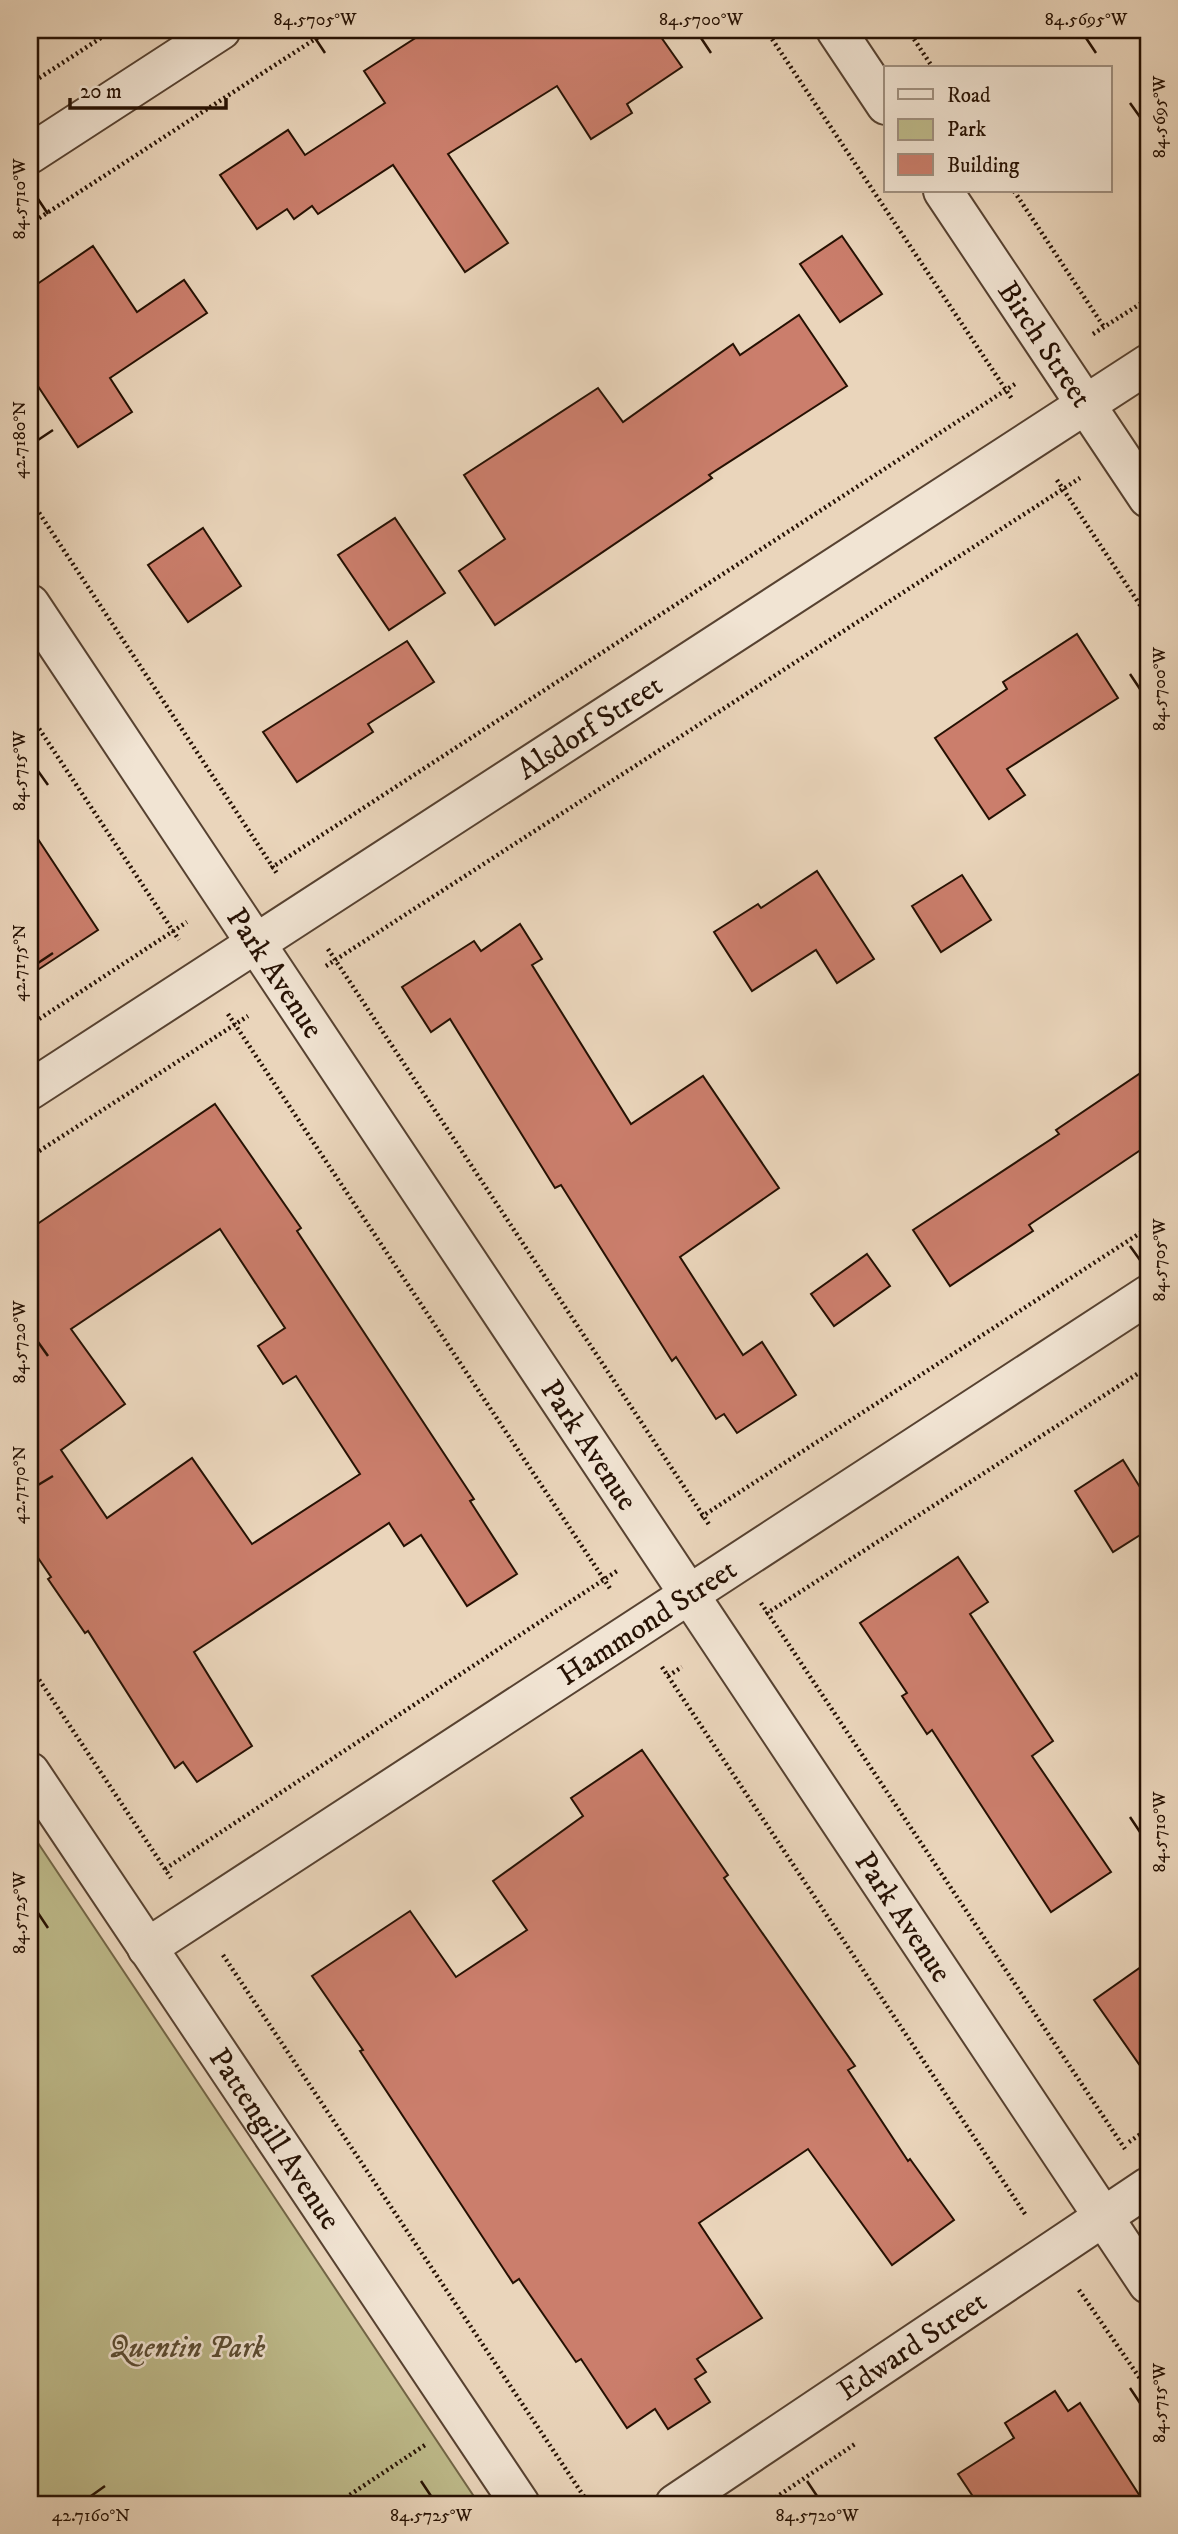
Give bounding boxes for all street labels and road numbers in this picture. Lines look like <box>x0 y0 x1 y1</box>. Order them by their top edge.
street label: Birch Street <box>989 275 1099 415</box>
street label: Alsdorf Street <box>511 667 670 789</box>
street label: Park Avenue <box>217 901 331 1046</box>
street label: Park Avenue <box>532 1373 645 1518</box>
street label: Hammond Street <box>552 1551 744 1695</box>
street label: Park Avenue <box>846 1845 959 1990</box>
street label: Pattengill Avenue <box>200 2041 348 2237</box>
street label: Edward Street <box>831 2283 994 2410</box>

